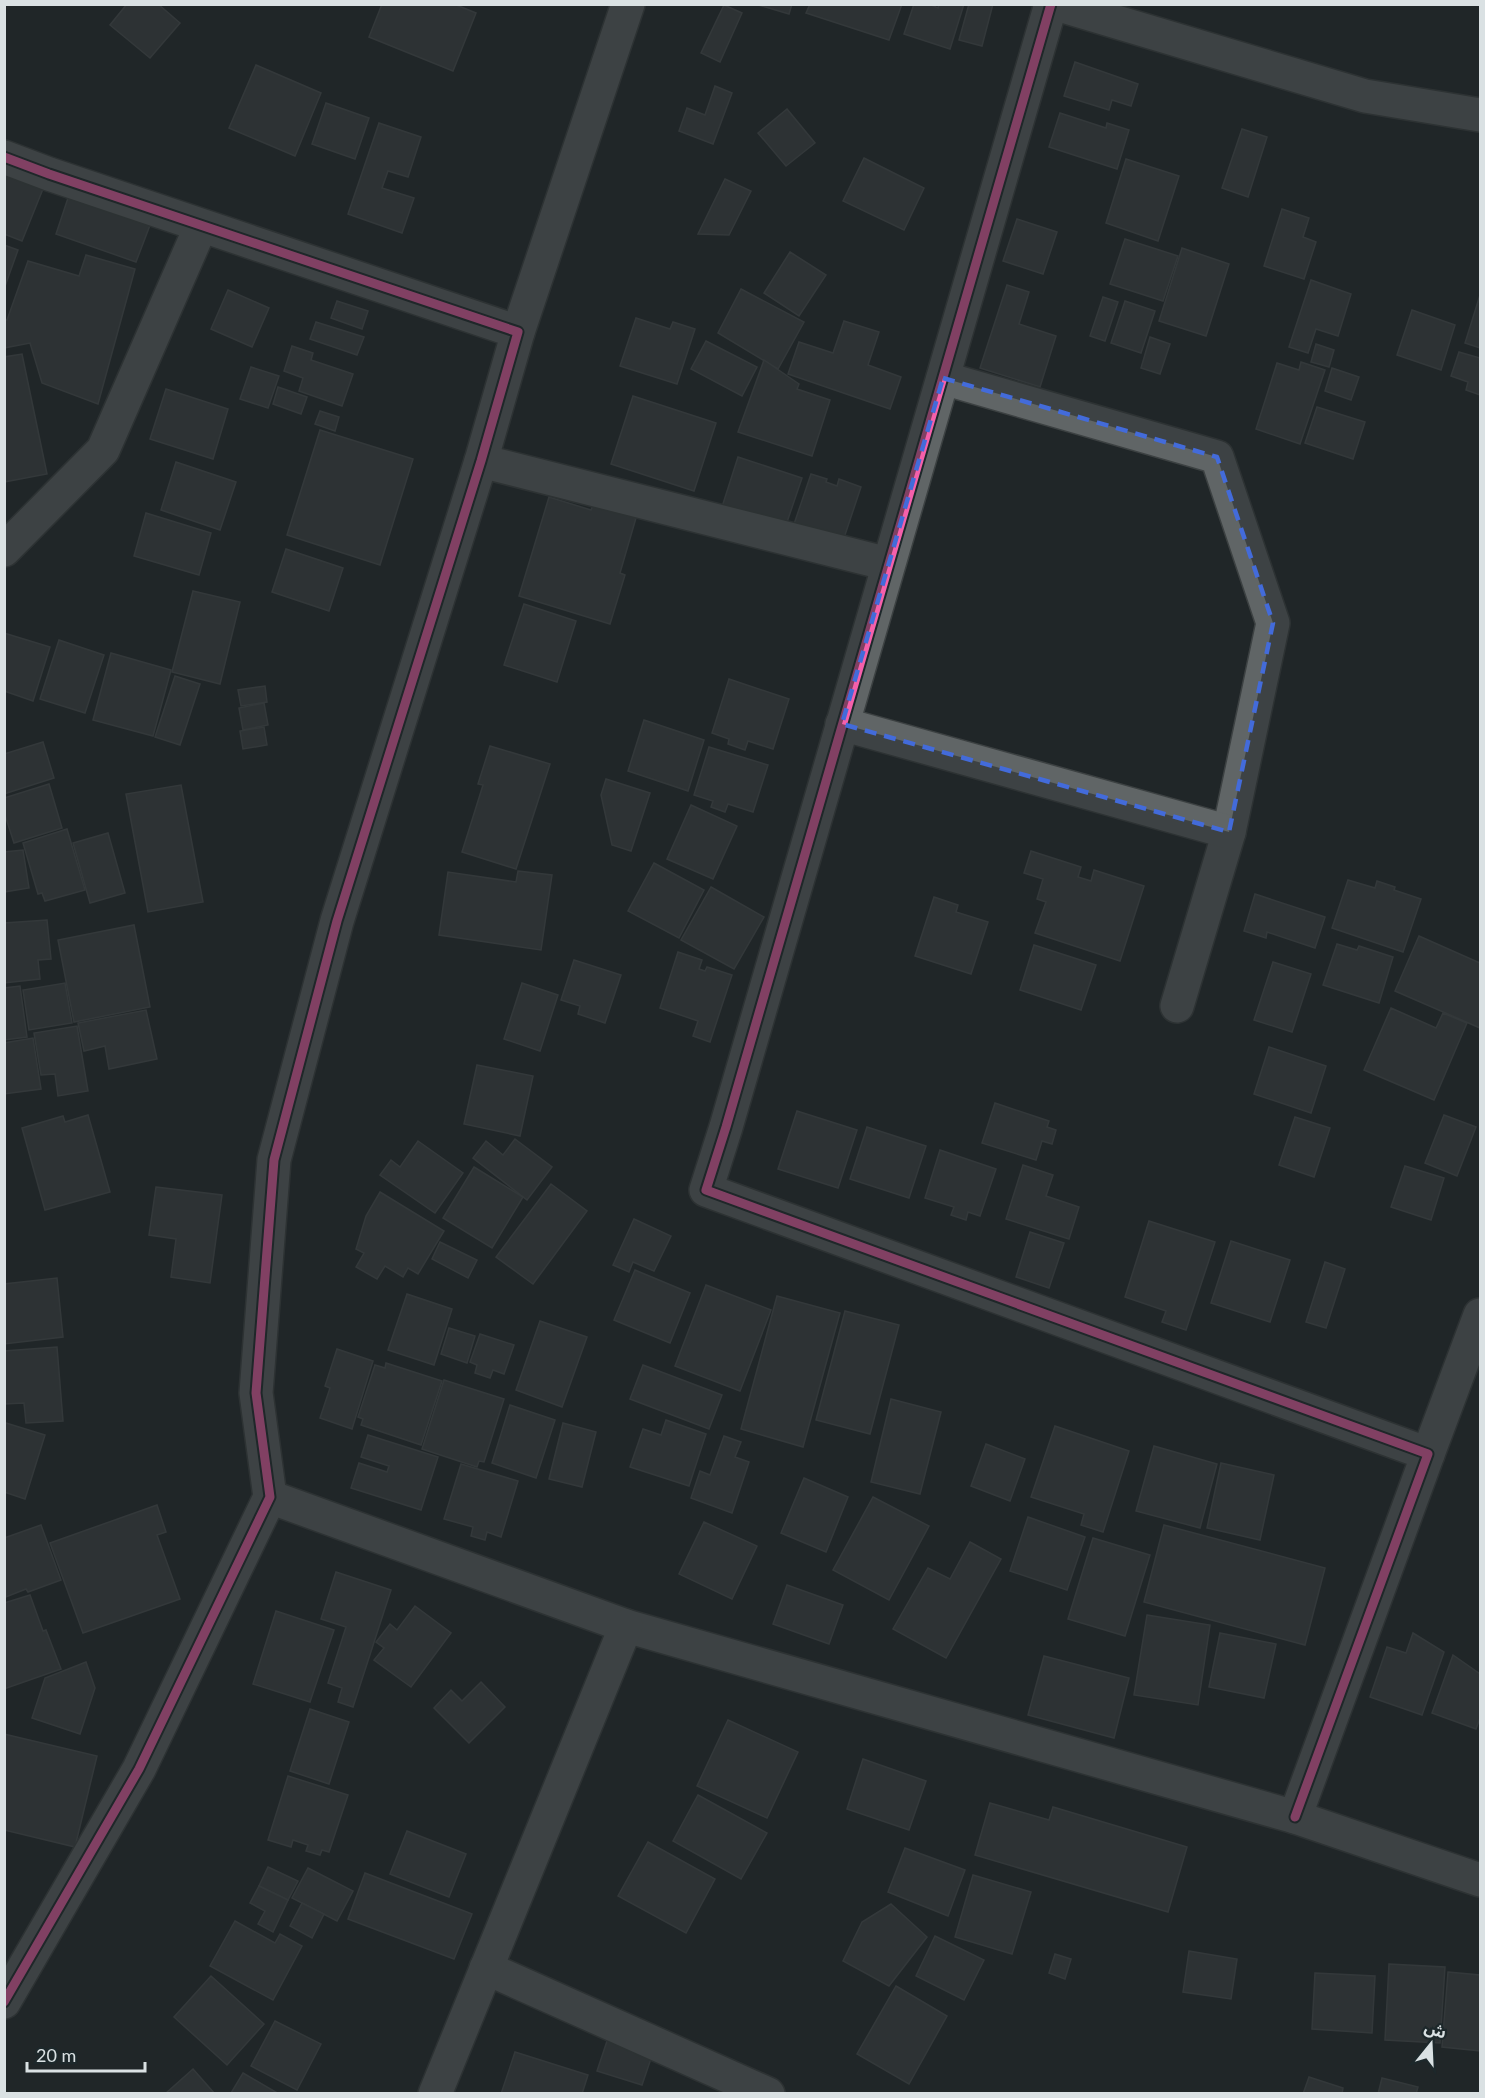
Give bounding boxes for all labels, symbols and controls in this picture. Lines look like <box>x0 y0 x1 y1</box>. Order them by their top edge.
north arrow <box>1401 2014 1461 2074</box>
text: ش <box>1422 2017 1449 2043</box>
scale bar <box>27 2035 146 2073</box>
text: 20 m <box>36 2044 76 2066</box>

